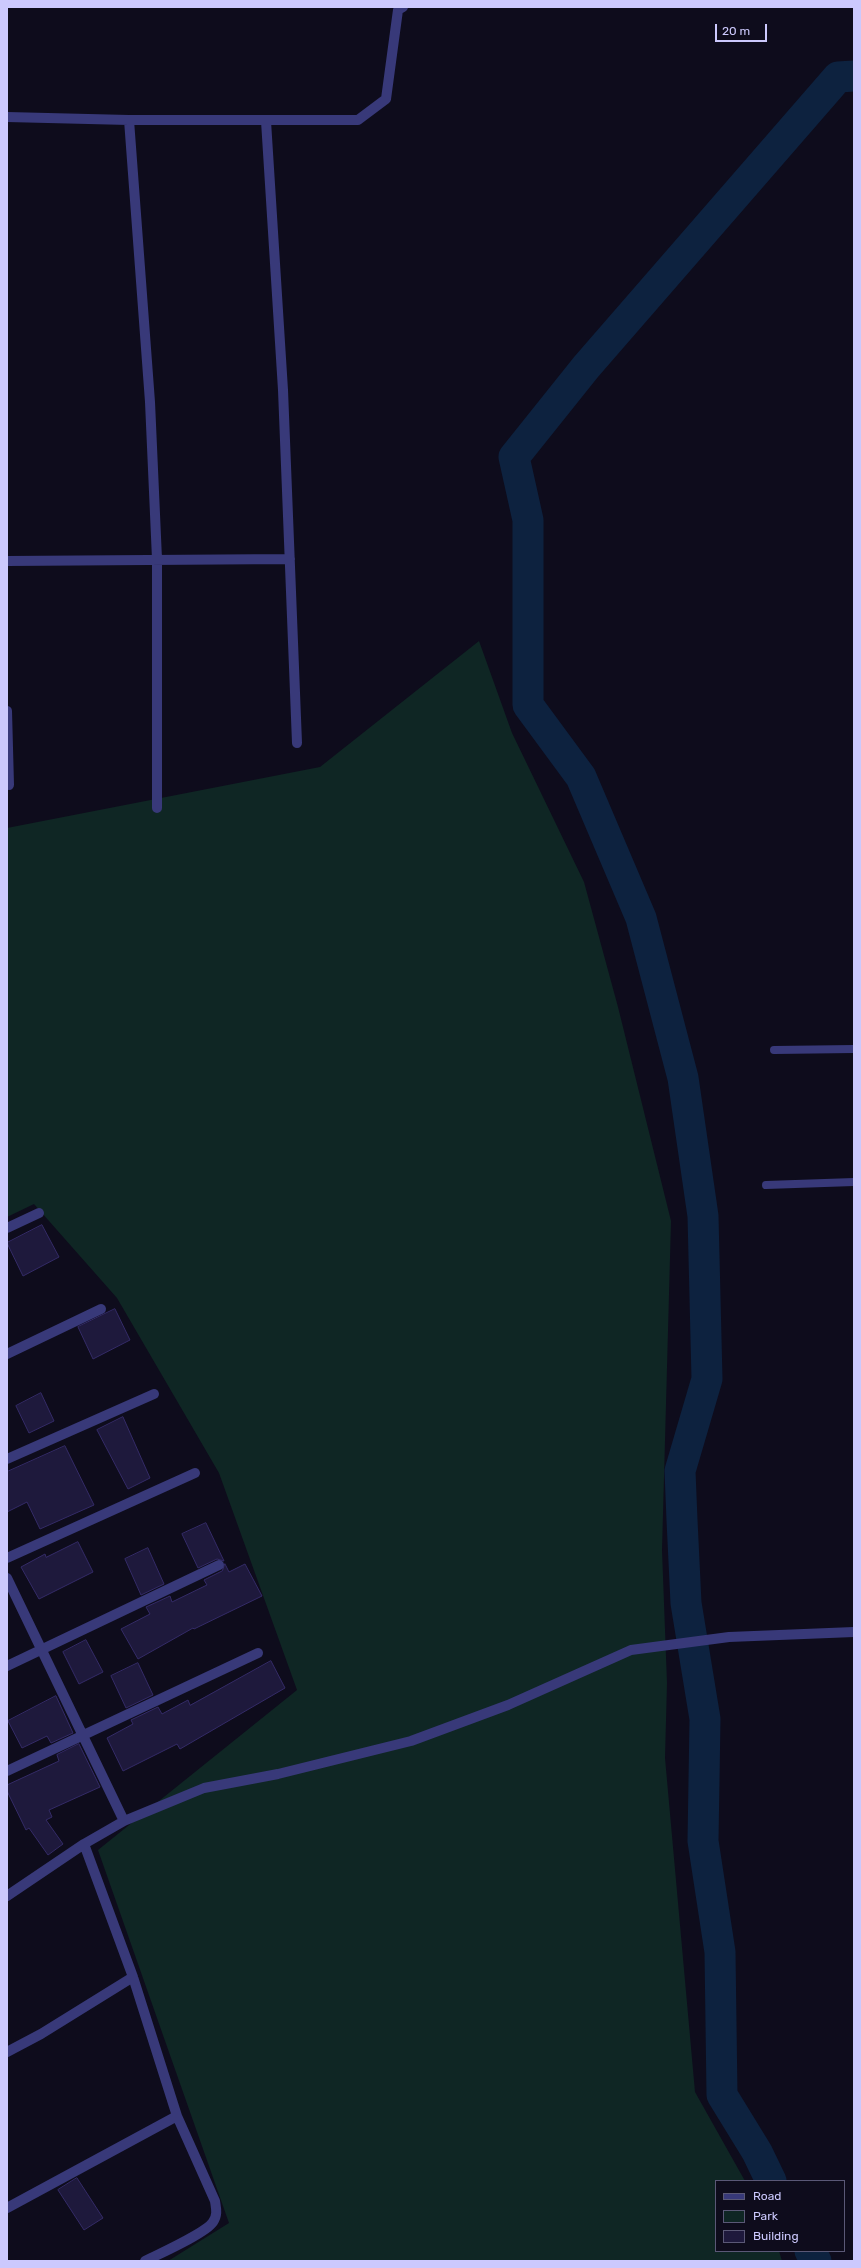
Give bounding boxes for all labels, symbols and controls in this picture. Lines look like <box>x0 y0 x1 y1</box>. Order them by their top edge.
scale bar <box>717 16 769 42</box>
text: 20 m <box>722 24 750 38</box>
legend <box>715 2180 845 2252</box>
text: Road <box>753 2189 781 2203</box>
text: Park <box>753 2209 778 2223</box>
text: Building <box>753 2229 799 2243</box>

